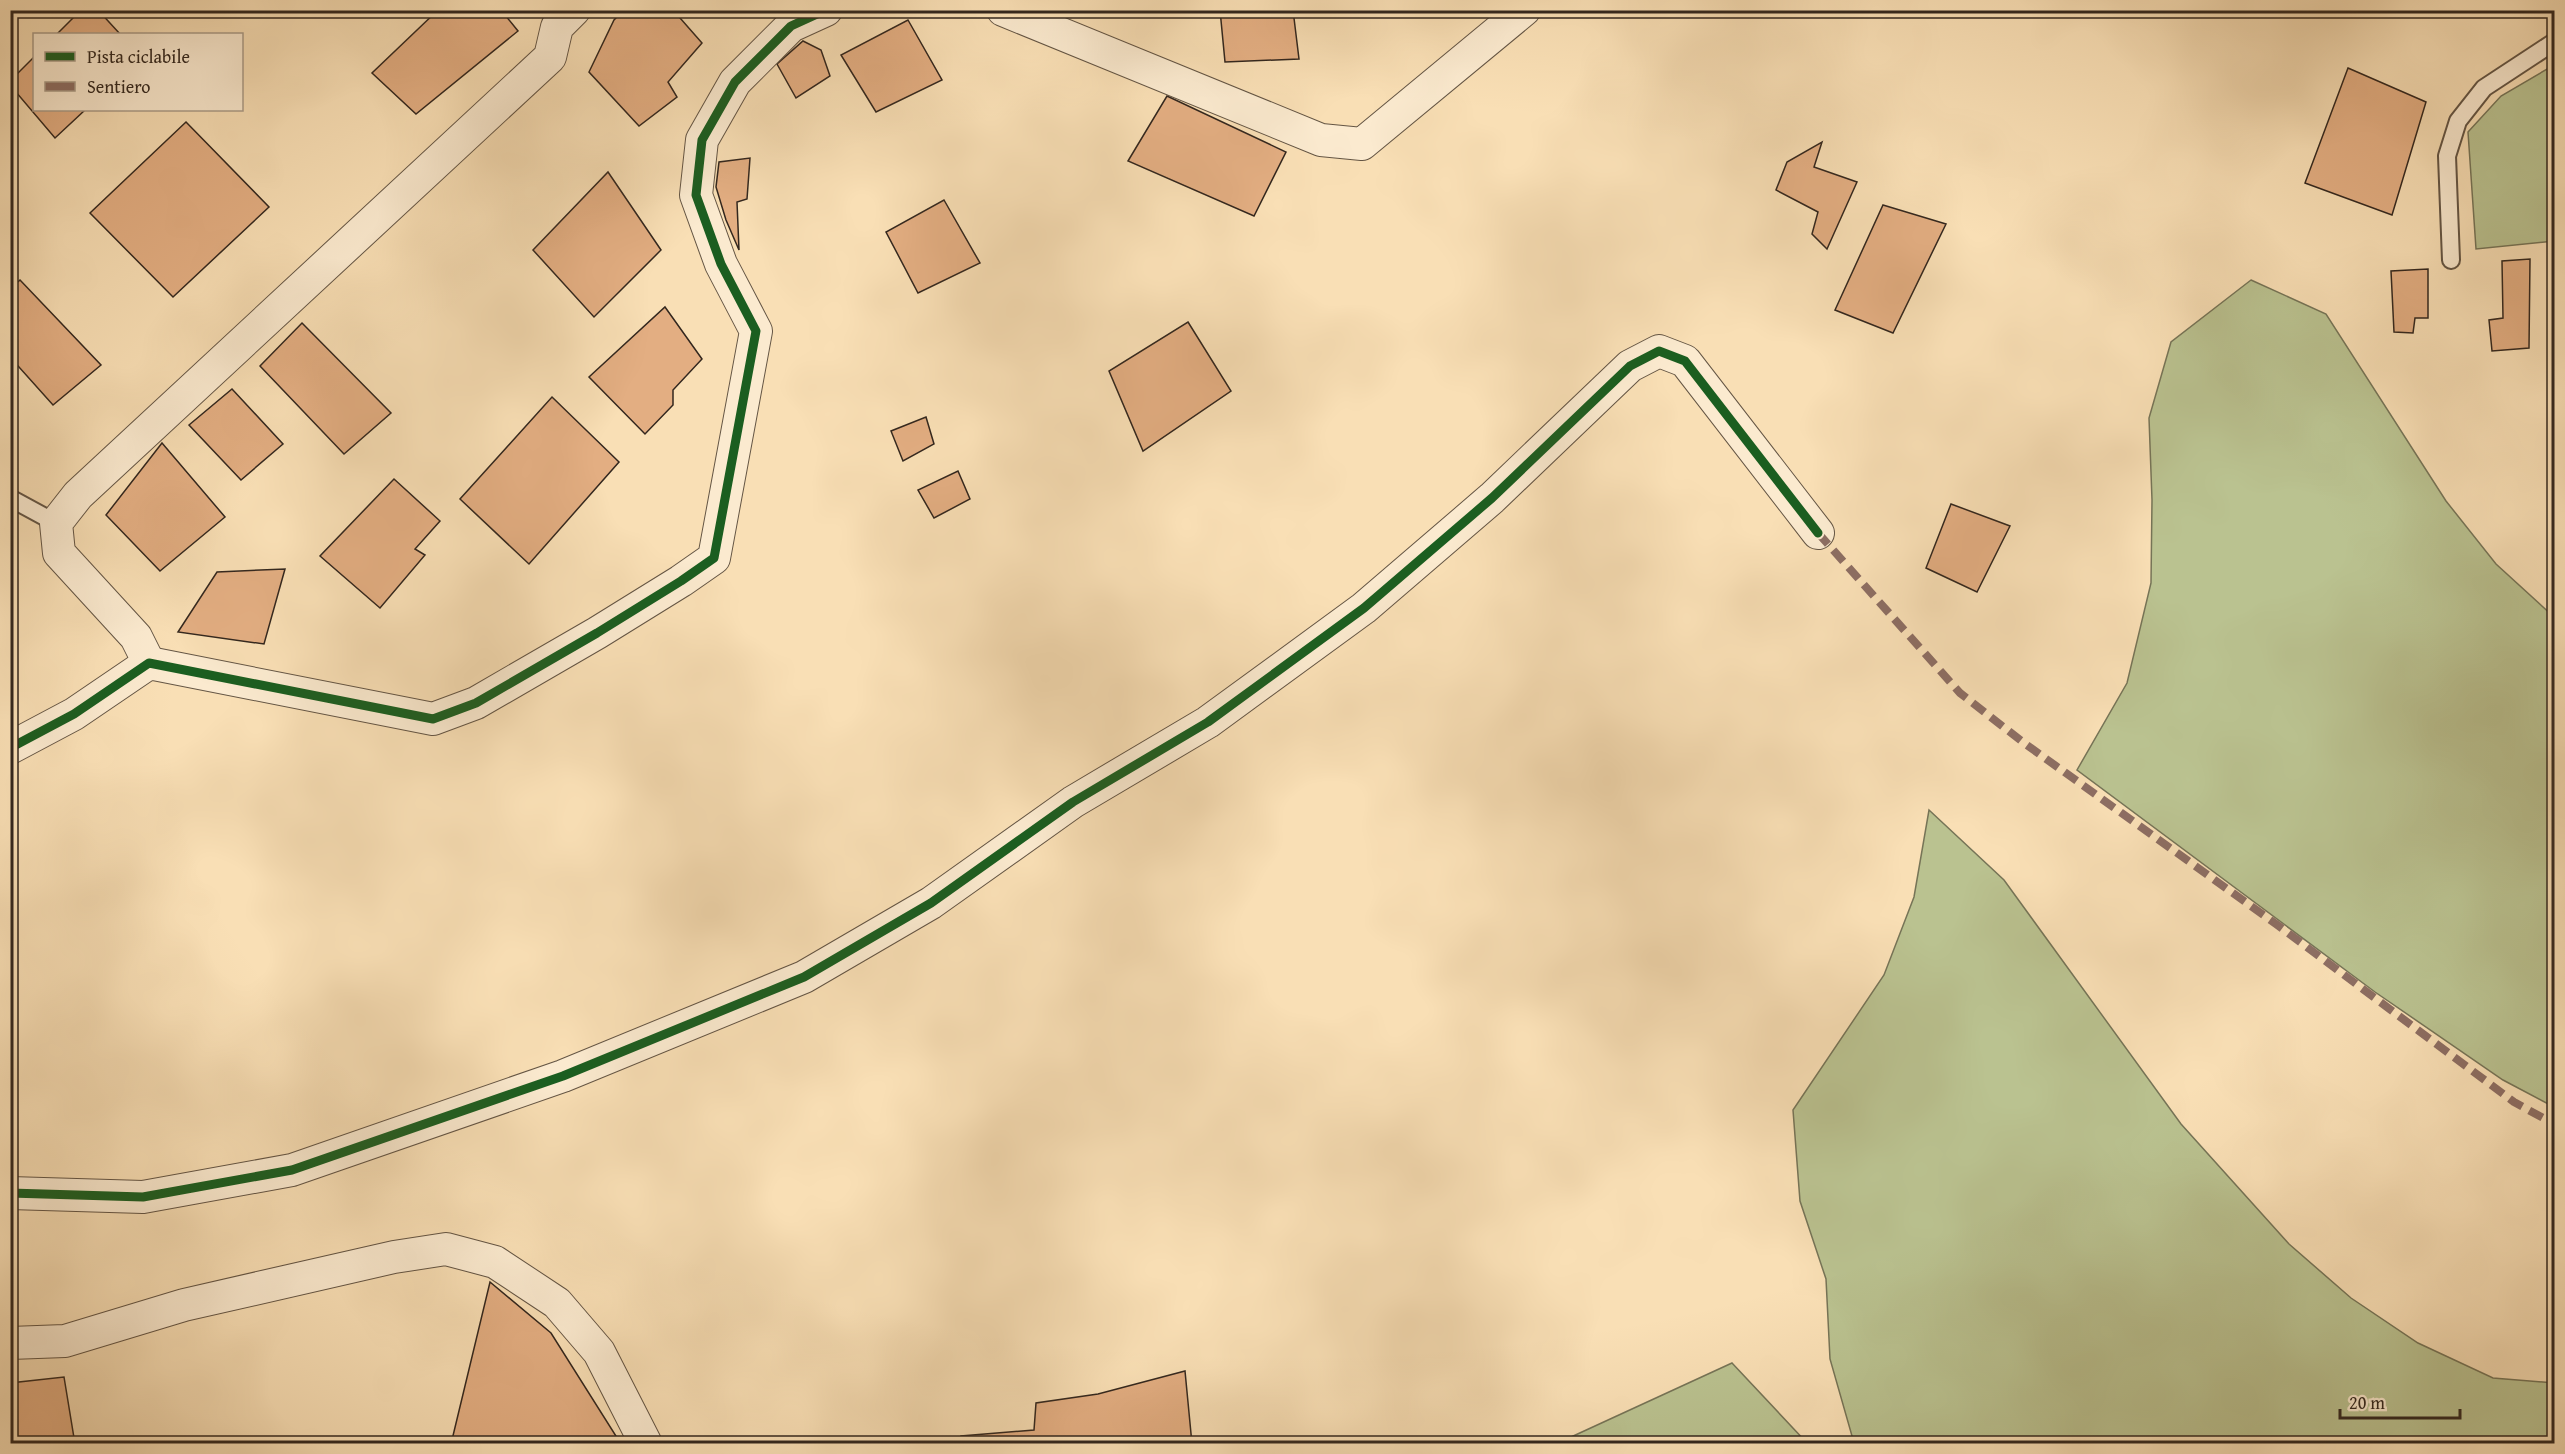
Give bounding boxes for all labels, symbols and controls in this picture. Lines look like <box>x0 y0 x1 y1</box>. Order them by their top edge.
legend <box>33 33 243 111</box>
text: Pista ciclabile <box>87 43 190 70</box>
text: Sentiero <box>87 73 151 100</box>
scale bar <box>2340 1382 2460 1420</box>
text: 20 m <box>2349 1389 2385 1416</box>

